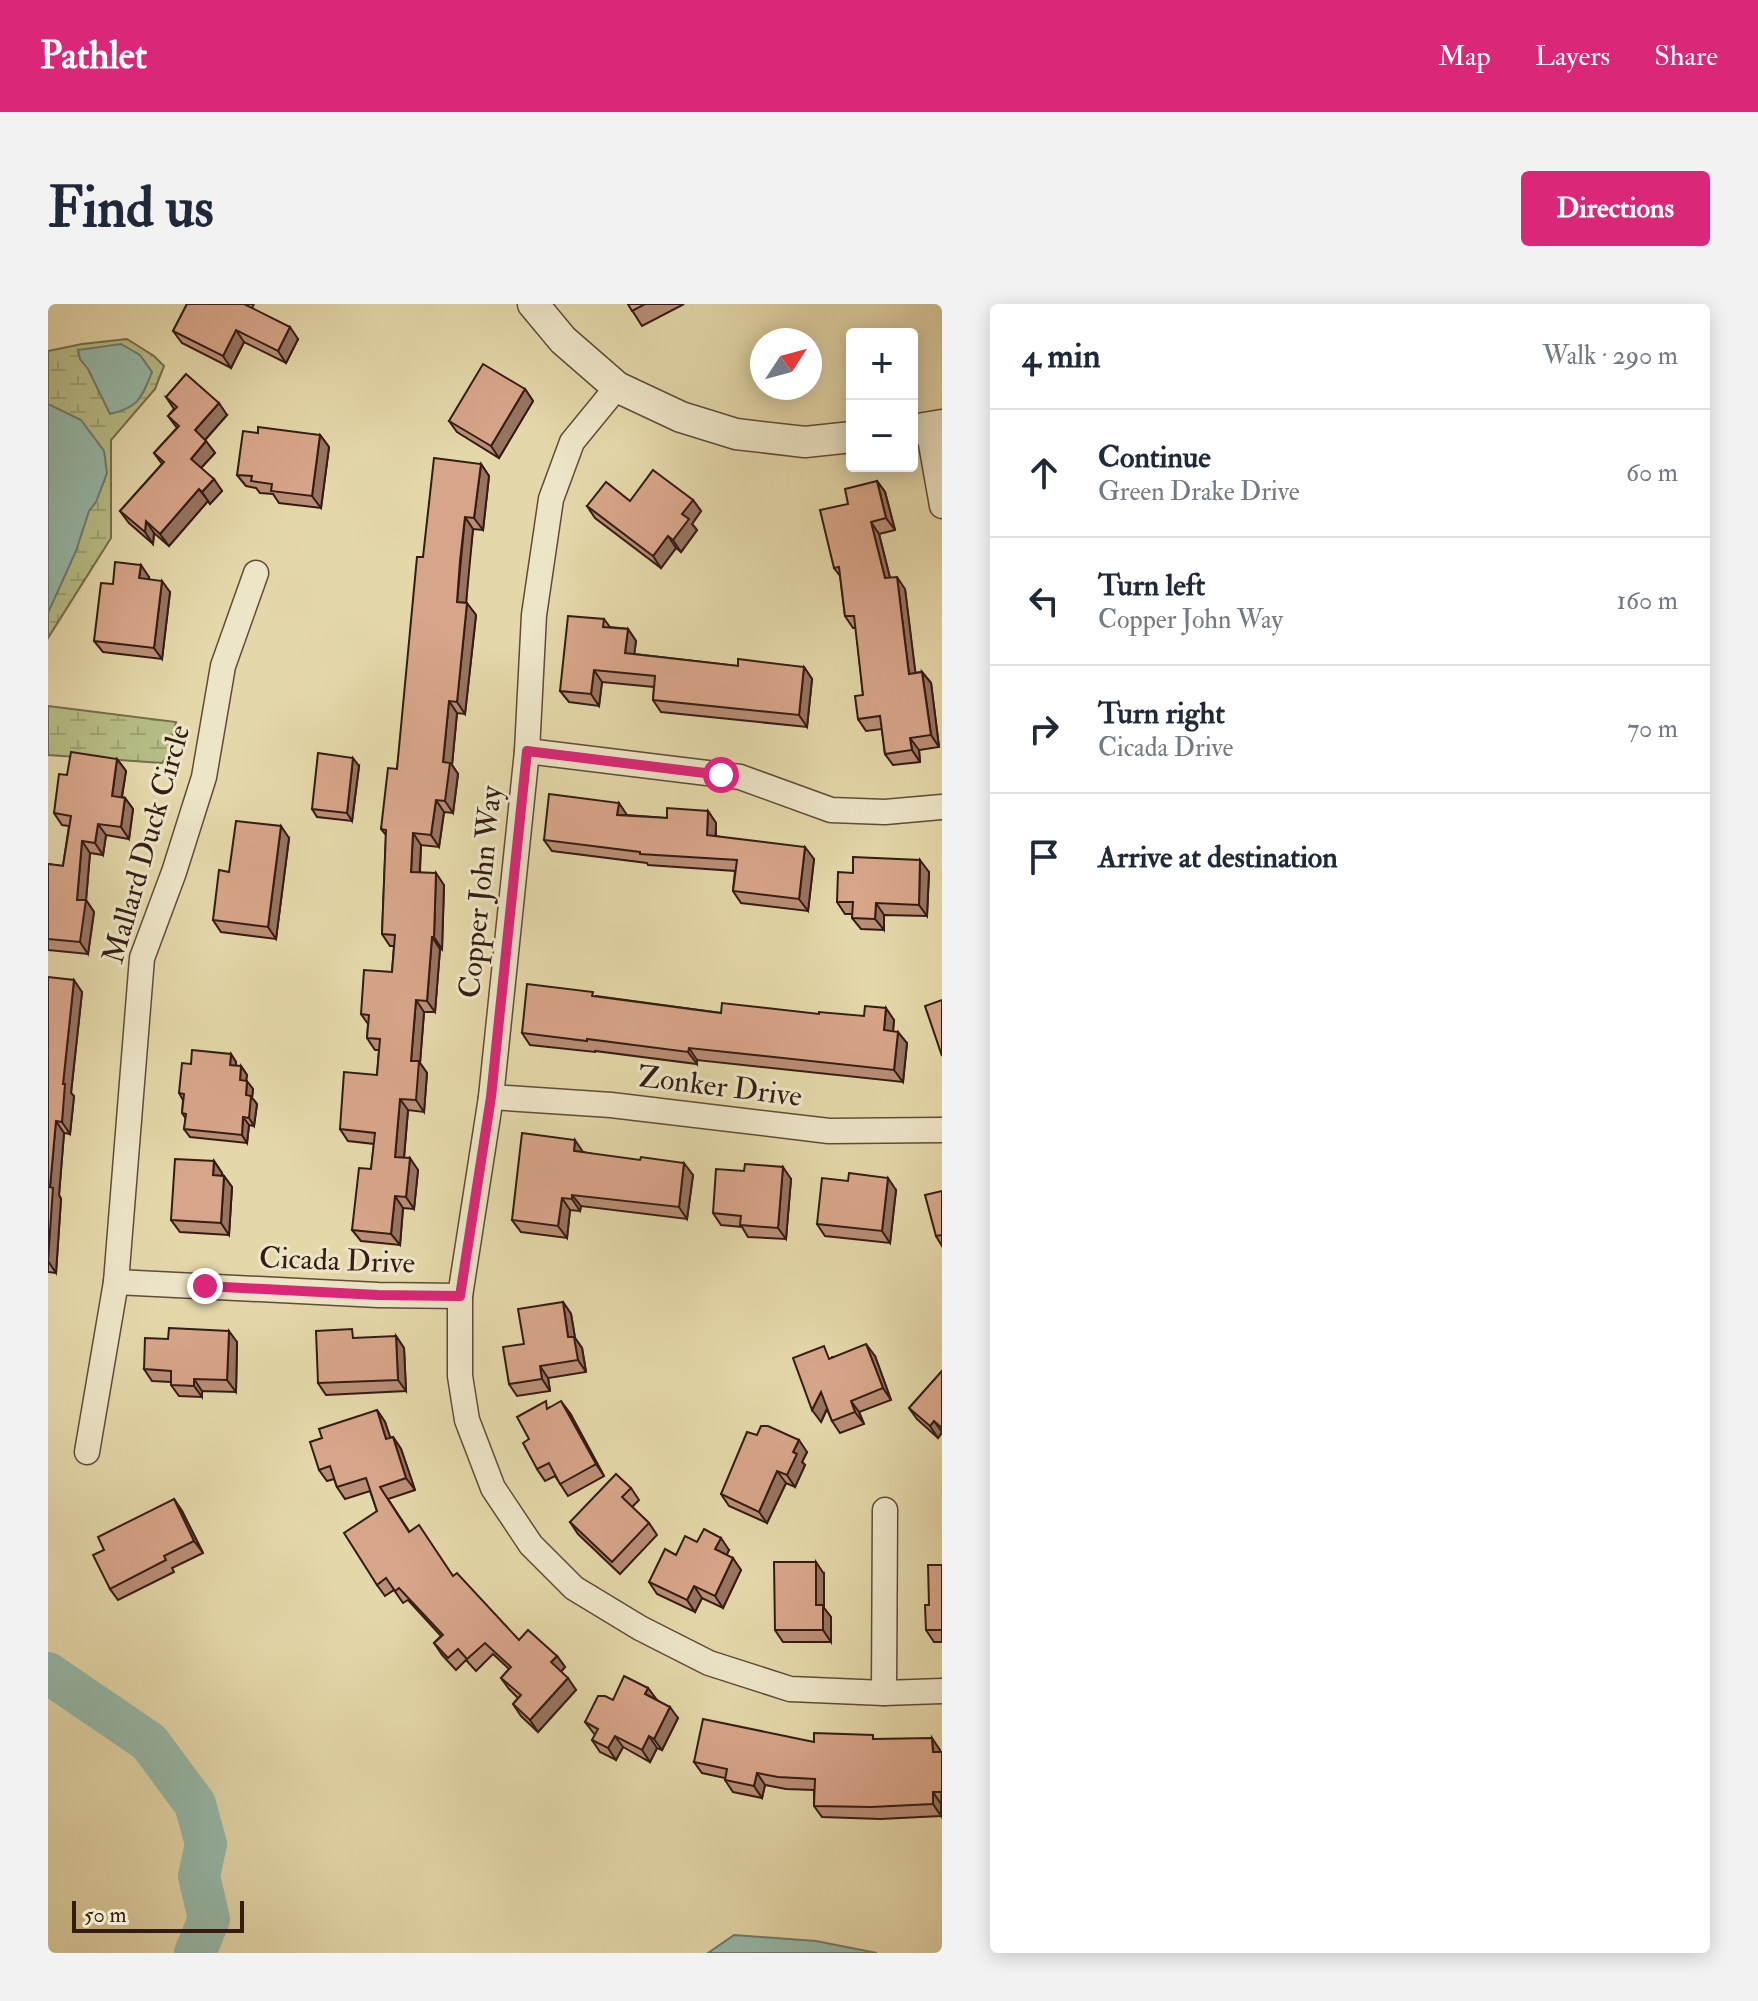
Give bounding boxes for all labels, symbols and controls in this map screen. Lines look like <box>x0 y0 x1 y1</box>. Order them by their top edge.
text: Pathlet <box>40 32 147 80</box>
text: Map <box>1438 39 1491 74</box>
text: Layers <box>1535 39 1610 74</box>
text: Share <box>1654 39 1718 74</box>
button: Directions <box>1521 171 1710 246</box>
text: Find us <box>48 173 214 244</box>
north arrow <box>750 328 822 400</box>
map controls <box>846 328 918 472</box>
button: + <box>846 328 918 400</box>
text: 4 min <box>1022 335 1100 378</box>
text: Walk · 290 m <box>1543 340 1678 372</box>
button: − <box>846 400 918 472</box>
text: Continue <box>1098 439 1211 476</box>
icon: ahead <box>1022 451 1066 495</box>
text: 60 m <box>1626 457 1678 489</box>
text: Green Drake Drive <box>1098 476 1300 508</box>
text: Turn left <box>1098 567 1205 604</box>
icon: left <box>1022 579 1066 623</box>
text: 160 m <box>1617 585 1678 617</box>
text: Copper John Way <box>1098 604 1283 636</box>
text: Turn right <box>1098 695 1225 732</box>
icon: right <box>1022 707 1066 751</box>
text: 70 m <box>1627 713 1678 745</box>
street label: Mallard Duck Circle <box>95 720 198 968</box>
text: Cicada Drive <box>1098 732 1233 764</box>
route start <box>703 757 739 793</box>
street label: Copper John Way <box>451 783 510 1000</box>
icon: arrive <box>1022 835 1066 879</box>
text: Arrive at destination <box>1098 839 1338 876</box>
street label: Zonker Drive <box>636 1058 804 1115</box>
street label: Cicada Drive <box>258 1239 416 1282</box>
route end <box>187 1268 223 1304</box>
scale bar <box>72 1897 244 1933</box>
text: 50 m <box>84 1901 126 1929</box>

